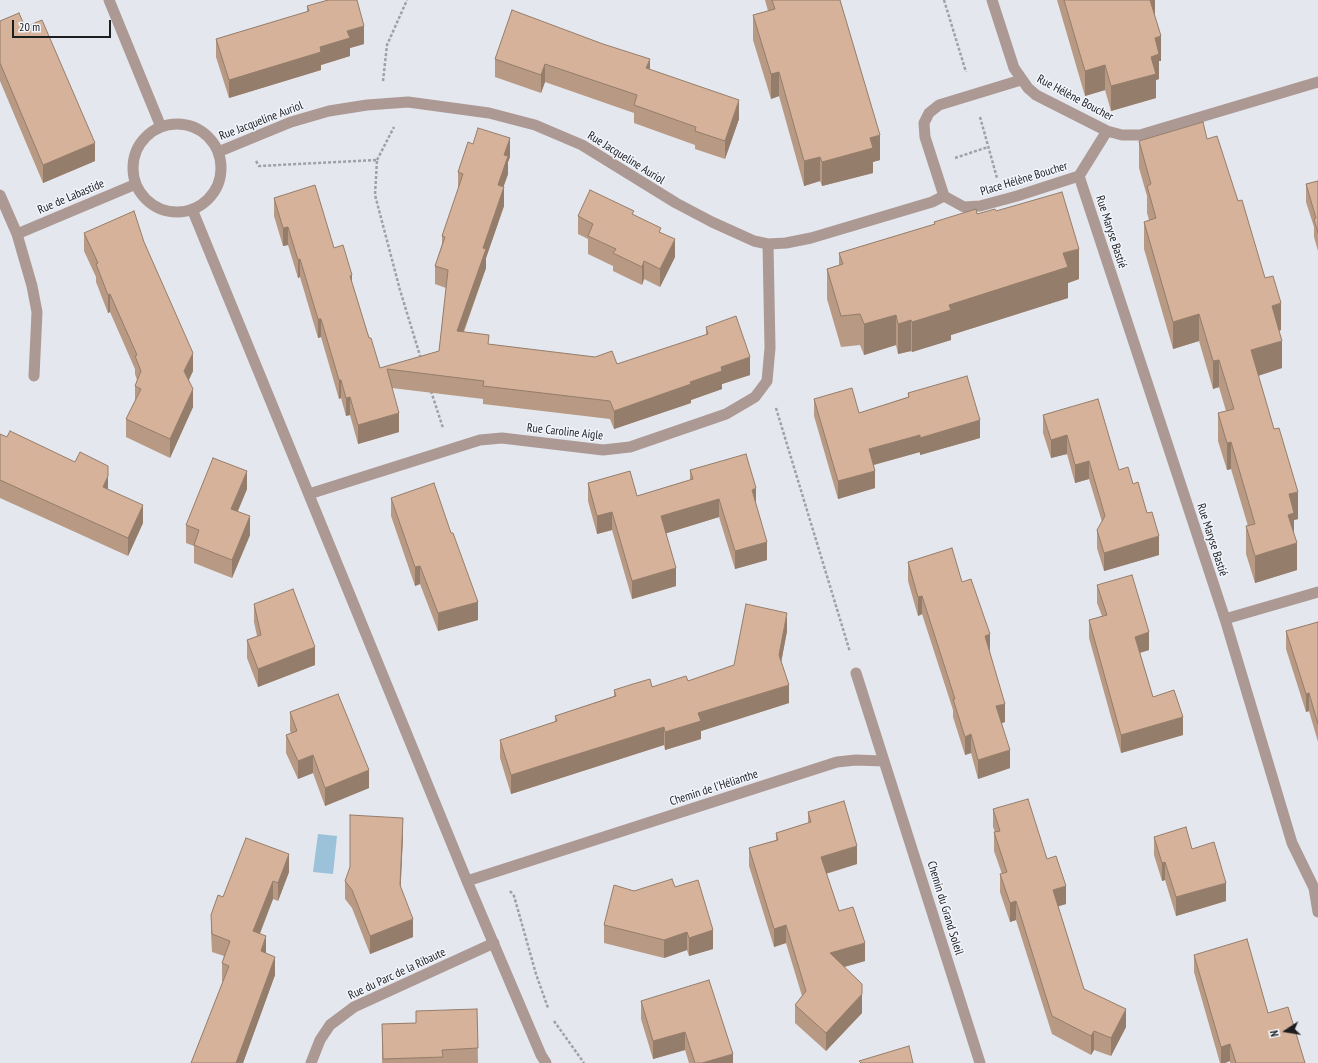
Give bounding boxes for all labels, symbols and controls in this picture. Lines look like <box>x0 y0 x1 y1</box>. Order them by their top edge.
scale bar <box>14 12 113 38</box>
text: 20 m <box>19 19 40 34</box>
street label: Rue Hélène Boucher <box>1034 72 1116 124</box>
street label: Rue Jacqueline Auriol <box>217 98 305 144</box>
street label: Rue Jacqueline Auriol <box>585 128 667 188</box>
street label: Place Hélène Boucher <box>979 159 1069 199</box>
street label: Rue de Labastide <box>36 177 106 217</box>
street label: Rue Maryse Bastié <box>1092 194 1130 270</box>
street label: Rue Caroline Aigle <box>526 421 604 443</box>
street label: Rue Maryse Bastié <box>1193 502 1231 578</box>
street label: Chemin de l'Hélianthe <box>668 767 760 809</box>
street label: Chemin du Grand Soleil <box>924 859 966 957</box>
street label: Rue du Parc de la Ribaute <box>346 945 448 1003</box>
north arrow <box>1266 1011 1306 1051</box>
text: N <box>1267 1029 1282 1038</box>

